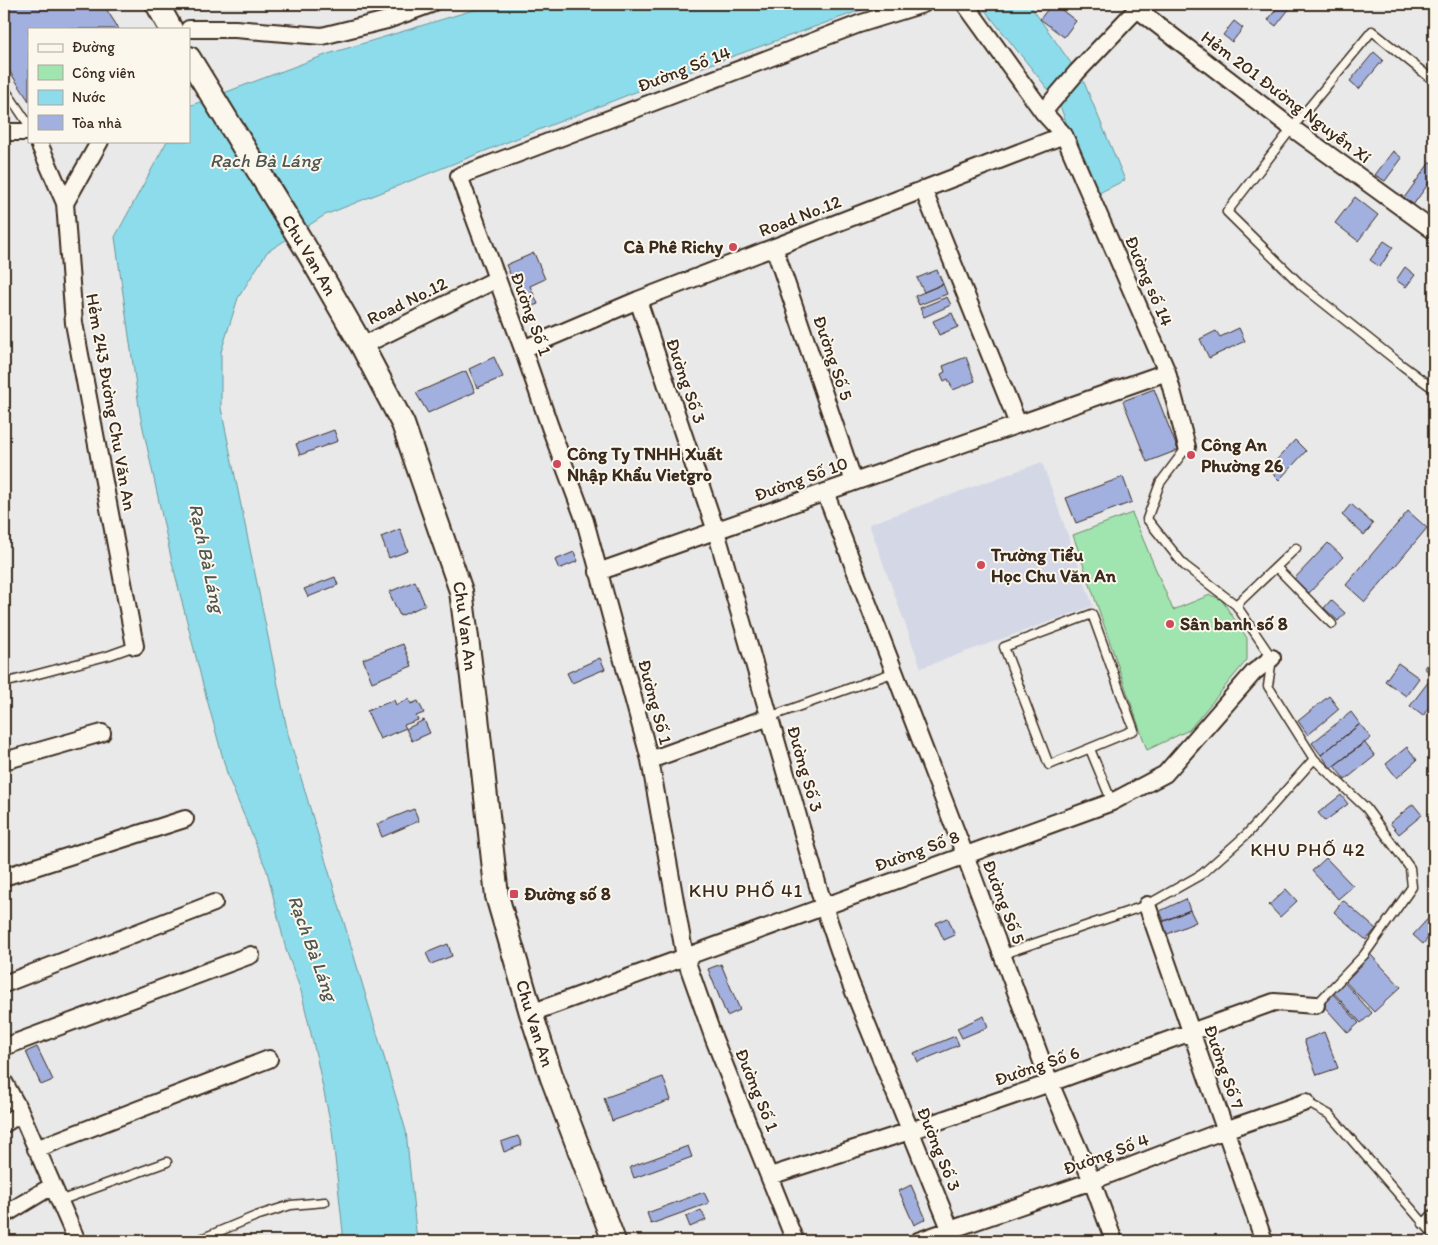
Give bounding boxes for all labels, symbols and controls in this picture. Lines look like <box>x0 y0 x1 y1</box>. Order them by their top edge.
street label: Hẻm 201 Đường Nguyễn Xí <box>1197 26 1376 168</box>
legend <box>28 28 190 142</box>
text: Đường <box>72 38 115 56</box>
street label: Đường Số 14 <box>634 41 734 97</box>
text: Công viên <box>72 64 136 82</box>
text: Nước <box>72 88 106 106</box>
text: Tòa nhà <box>72 114 122 132</box>
water label: Rạch Bà Láng <box>210 149 323 172</box>
street label: Road No.12 <box>756 190 845 242</box>
street label: Chu Van An <box>277 211 342 300</box>
street label: Đường số 14 <box>1120 233 1178 330</box>
place label: Cà Phê Richy <box>623 236 724 258</box>
marker: Cà Phê Richy <box>727 241 739 253</box>
street label: Đường Số 1 <box>506 269 556 359</box>
street label: Road No.12 <box>363 272 451 330</box>
street label: Hẻm 243 Đường Chu Văn An <box>81 292 141 513</box>
street label: Đường Số 5 <box>808 313 858 403</box>
street label: Đường Số 3 <box>661 336 711 427</box>
place label: Công An Phường 26 <box>1201 434 1284 477</box>
place label: Công Ty TNHH Xuất Nhập Khẩu Vietgro <box>567 443 723 486</box>
marker: Công An Phường 26 <box>1185 449 1197 461</box>
street label: Đường Số 10 <box>751 452 851 506</box>
marker: Công Ty TNHH Xuất Nhập Khẩu Vietgro <box>551 458 563 470</box>
water label: Rạch Bà Láng <box>184 502 230 617</box>
place label: Trường Tiểu Học Chu Văn An <box>990 544 1117 587</box>
marker: Trường Tiểu Học Chu Văn An <box>975 559 987 571</box>
street label: Chu Van An <box>447 578 482 672</box>
place label: Sân banh số 8 <box>1180 613 1288 635</box>
marker: Sân banh số 8 <box>1164 618 1176 630</box>
street label: Đường Số 1 <box>633 657 677 747</box>
street label: Đường Số 3 <box>782 723 828 815</box>
street label: Đường Số 8 <box>872 825 963 877</box>
district label: KHU PHỐ 42 <box>1250 838 1366 861</box>
street label: Đường Số 5 <box>978 857 1030 947</box>
district label: KHU PHỐ 41 <box>689 879 803 902</box>
place label: Đường số 8 <box>524 883 611 905</box>
marker: Đường số 8 <box>508 888 520 900</box>
water label: Rạch Bà Láng <box>283 892 344 1006</box>
street label: Chu Van An <box>511 977 559 1070</box>
street label: Đường Số 7 <box>1199 1022 1249 1112</box>
street label: Đường Số 6 <box>992 1041 1082 1091</box>
street label: Đường Số 1 <box>730 1045 784 1135</box>
street label: Đường Số 3 <box>912 1104 966 1194</box>
street label: Đường Số 4 <box>1060 1128 1152 1180</box>

